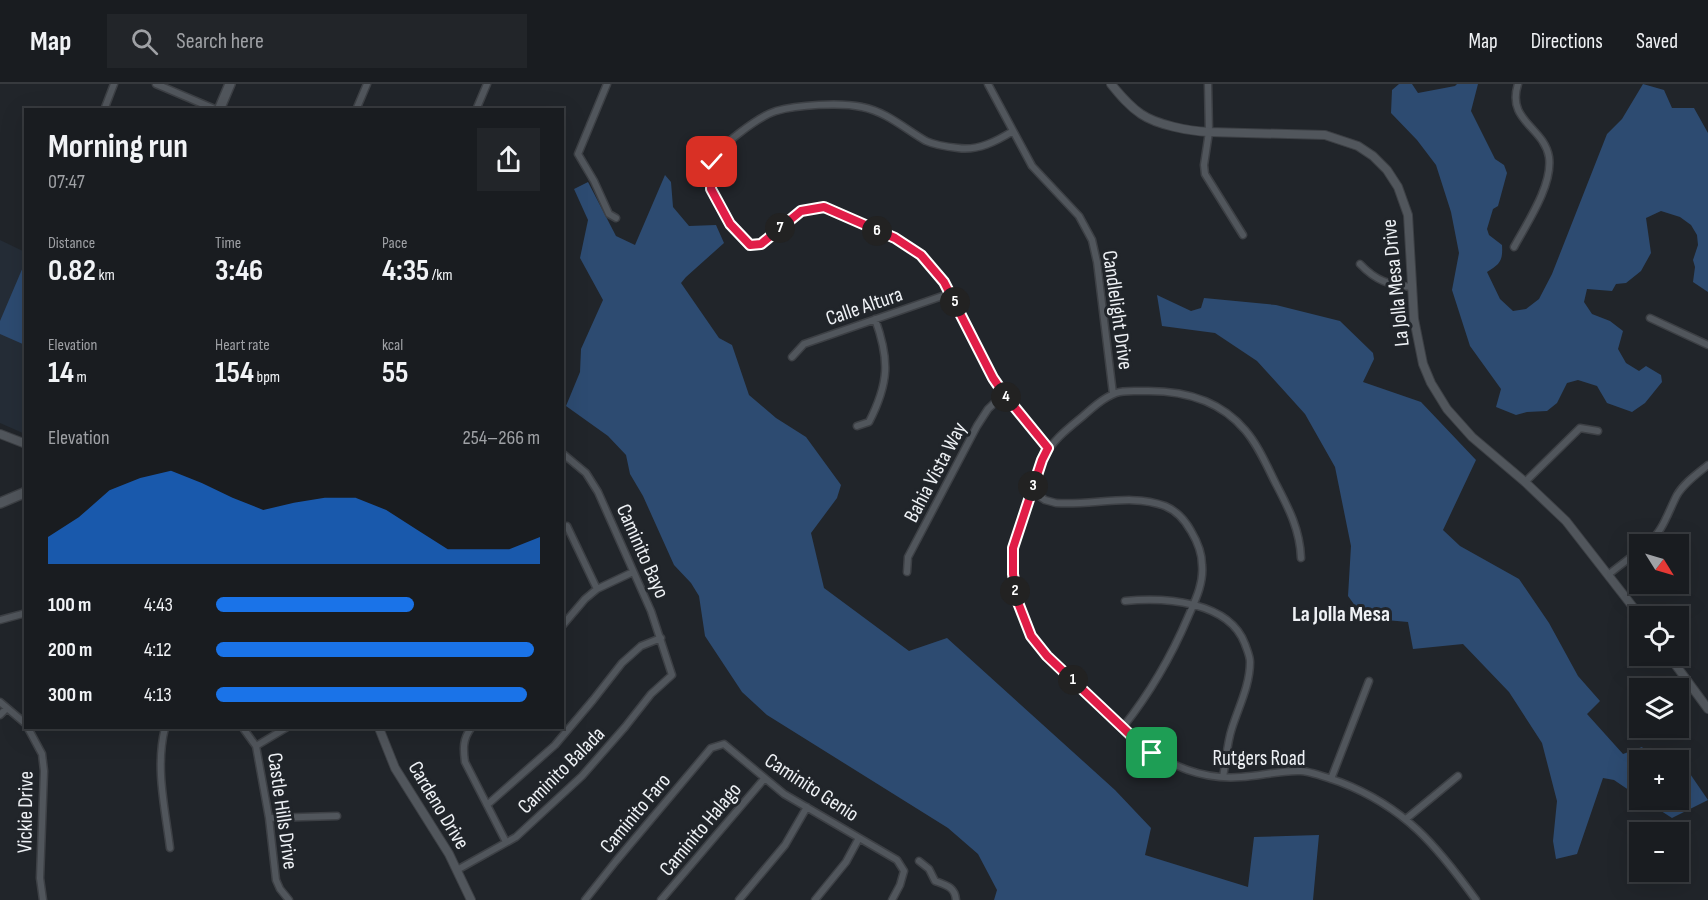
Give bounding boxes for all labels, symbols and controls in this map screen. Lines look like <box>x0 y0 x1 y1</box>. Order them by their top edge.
search box <box>107 14 527 68</box>
text: Map <box>30 25 71 58</box>
icon: search <box>128 25 161 58</box>
text: Search here <box>176 28 264 55</box>
text: Map <box>1468 29 1498 54</box>
text: Directions <box>1531 29 1603 54</box>
text: Saved <box>1636 29 1678 54</box>
text: Morning run <box>48 127 188 167</box>
button: share <box>477 128 540 191</box>
pin <box>686 136 737 187</box>
icon: check <box>695 145 728 178</box>
text: 07:47 <box>48 170 85 194</box>
pin: 7 <box>765 213 795 243</box>
pin: 6 <box>862 216 892 246</box>
text: 7 <box>777 218 783 237</box>
street label: La Jolla Mesa Drive <box>1376 218 1415 348</box>
text: 6 <box>873 221 881 240</box>
text: Distance <box>48 234 95 253</box>
text: Time <box>215 234 241 253</box>
text: Pace <box>382 234 407 253</box>
street label: Candlelight Drive <box>1097 249 1138 371</box>
text: 0.82 <box>48 253 96 289</box>
text: 3:46 <box>215 253 263 289</box>
text: 4:35 <box>382 253 429 289</box>
text: km <box>96 266 115 285</box>
text: /km <box>429 266 453 285</box>
street label: Calle Altura <box>822 282 906 331</box>
pin: 5 <box>940 287 970 317</box>
text: 5 <box>951 292 959 311</box>
text: Elevation <box>48 336 97 355</box>
text: Heart rate <box>215 336 270 355</box>
text: kcal <box>382 336 403 355</box>
text: 14 <box>48 355 74 391</box>
text: 154 <box>215 355 254 391</box>
text: 55 <box>382 355 408 391</box>
text: m <box>74 368 87 387</box>
text: bpm <box>254 368 280 387</box>
pin: 4 <box>991 382 1021 412</box>
text: 4 <box>1002 387 1010 406</box>
street label: Bahia Vista Way <box>899 418 972 526</box>
text: Elevation <box>48 426 110 450</box>
text: 254–266 m <box>462 426 540 450</box>
pin: 3 <box>1018 471 1048 501</box>
text: 3 <box>1029 476 1037 495</box>
street label: Caminito Bayo <box>611 500 674 602</box>
north arrow <box>1629 534 1689 594</box>
map controls <box>1629 534 1689 882</box>
pin: 2 <box>1000 576 1030 606</box>
text: 2 <box>1011 581 1019 600</box>
text: 100 m <box>48 593 91 617</box>
text: 4:43 <box>144 593 173 617</box>
district label: La Jolla Mesa <box>1292 601 1390 628</box>
button: locate <box>1629 606 1689 666</box>
text: 200 m <box>48 638 92 662</box>
text: 4:12 <box>144 638 172 662</box>
pin: 1 <box>1058 665 1088 695</box>
text: 1 <box>1070 670 1076 689</box>
button: layers <box>1629 678 1689 738</box>
text: 300 m <box>48 683 92 707</box>
text: 4:13 <box>144 683 172 707</box>
street label: Caminito Balada <box>513 722 610 819</box>
pin <box>1126 727 1177 778</box>
icon: arrive <box>1135 736 1168 769</box>
street label: Rutgers Road <box>1212 746 1306 771</box>
street label: Caminito Genio <box>760 748 863 827</box>
button: + <box>1629 750 1689 810</box>
street label: Castle Hills Drive <box>262 751 303 871</box>
street label: Cardeno Drive <box>402 757 475 854</box>
street label: Caminito Faro <box>595 768 676 858</box>
street label: Vickie Drive <box>12 771 39 853</box>
street label: Caminito Halago <box>654 778 747 881</box>
button: − <box>1629 822 1689 882</box>

